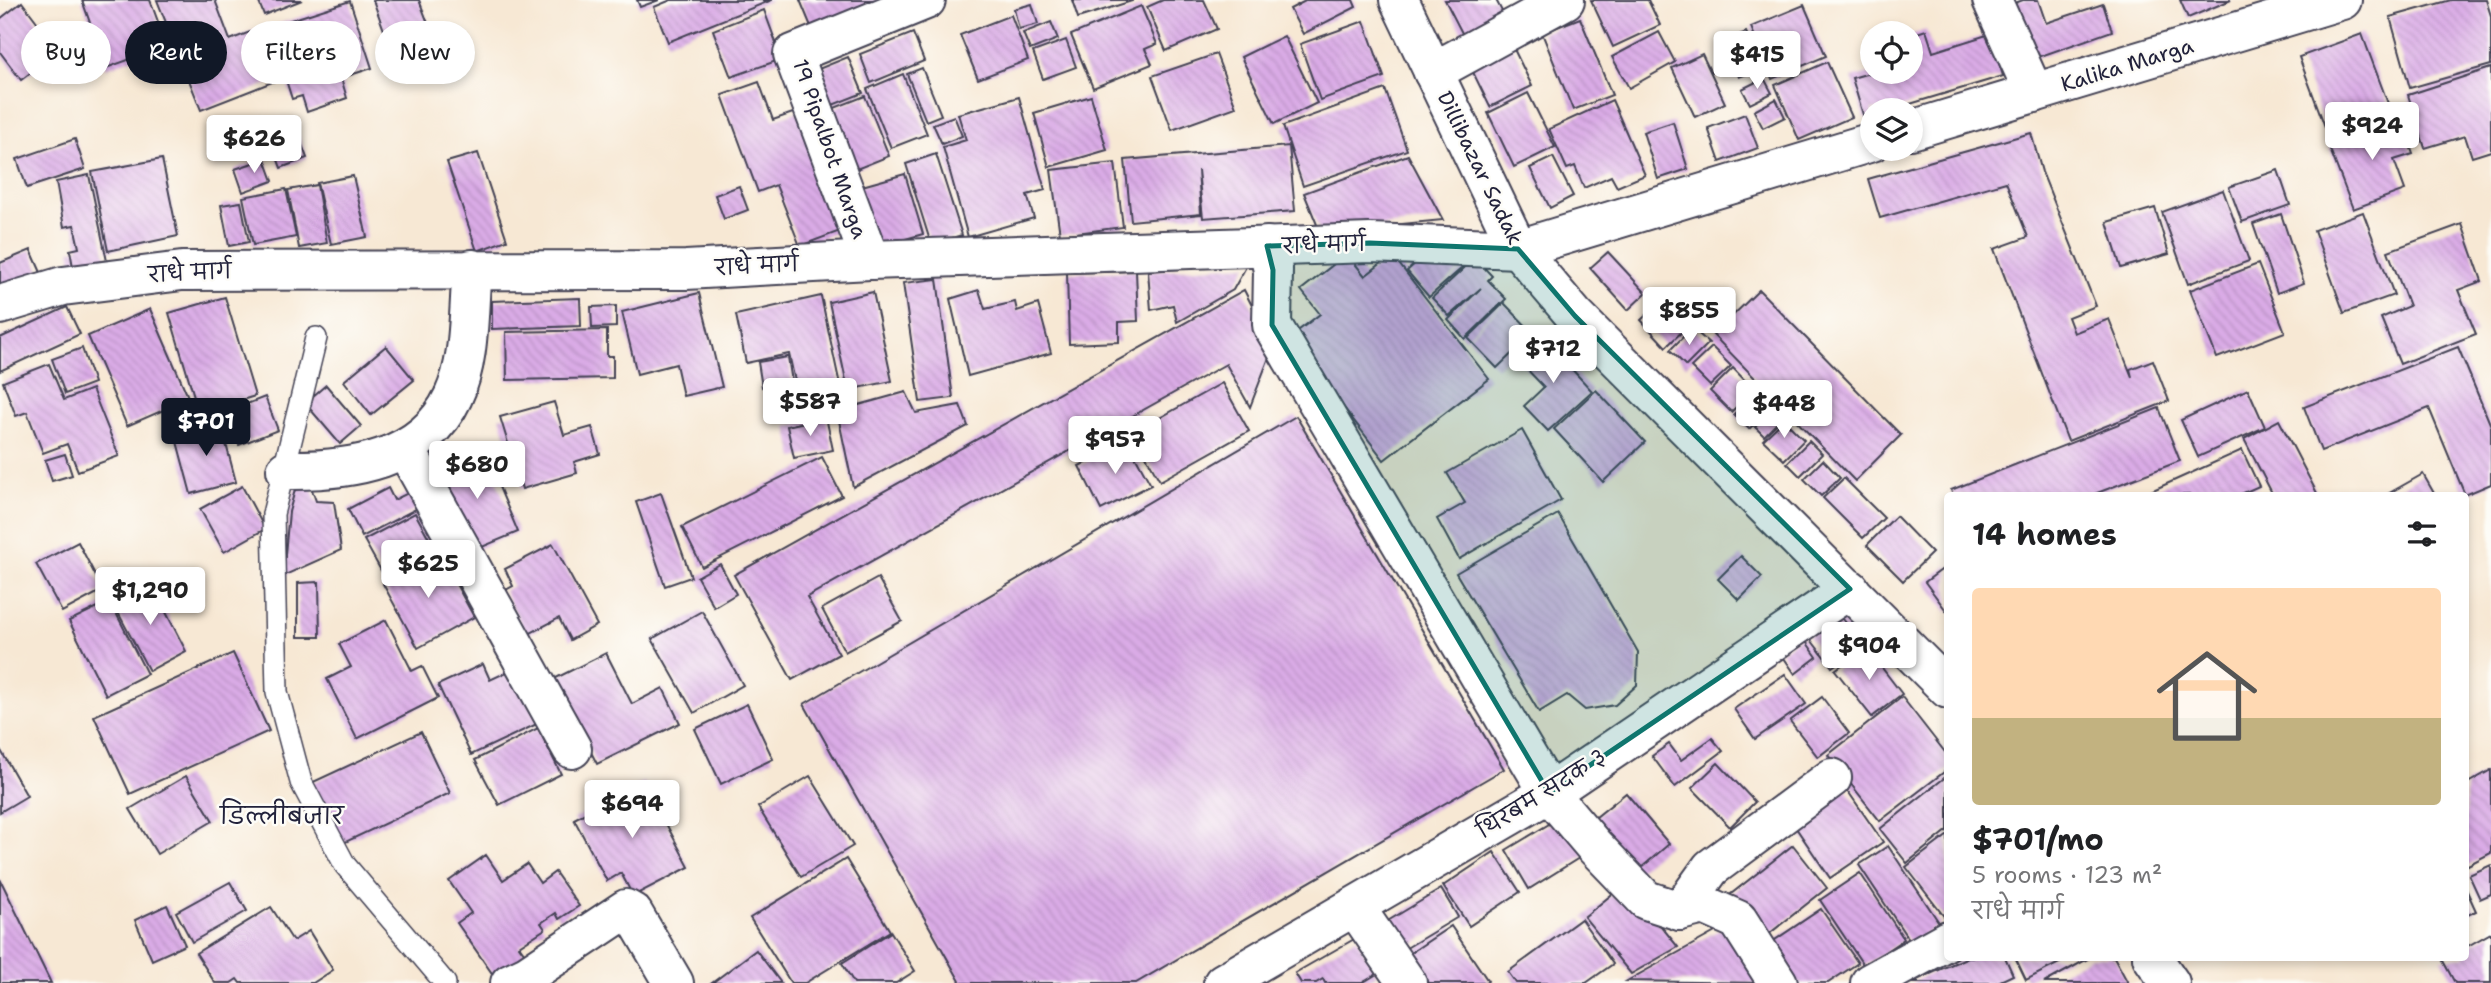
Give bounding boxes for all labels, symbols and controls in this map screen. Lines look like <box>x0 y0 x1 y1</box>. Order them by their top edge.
chip: Buy <box>21 21 111 84</box>
chip: Rent <box>125 21 227 84</box>
chip: Filters <box>241 21 361 84</box>
chip: New <box>375 21 475 84</box>
map controls <box>1860 21 1923 161</box>
button: locate <box>1860 21 1923 84</box>
pin: $415 <box>1716 32 1798 91</box>
street label: Kalika Marga <box>2057 32 2197 98</box>
text: $415 <box>1729 39 1785 69</box>
street label: 19 Pipalbot Marga <box>786 56 874 242</box>
street label: Dillibazar Sadak <box>1431 86 1529 250</box>
button: layers <box>1860 98 1923 161</box>
pin: $924 <box>2331 102 2413 162</box>
text: $924 <box>2341 110 2403 140</box>
pin: $626 <box>213 116 295 175</box>
text: $626 <box>223 123 286 153</box>
street label: राधे मार्ग <box>1281 226 1368 260</box>
street label: राधे मार्ग <box>713 246 801 282</box>
street label: राधे मार्ग <box>146 253 234 289</box>
pin: $855 <box>1648 288 1730 347</box>
text: $855 <box>1659 295 1719 325</box>
pin: $712 <box>1512 326 1594 385</box>
text: $712 <box>1525 333 1581 363</box>
pin: $587 <box>769 378 851 438</box>
pin: $448 <box>1743 380 1825 440</box>
text: $587 <box>779 386 841 416</box>
text: $448 <box>1752 388 1816 418</box>
pin: $701 <box>165 398 247 458</box>
text: $701 <box>177 406 235 436</box>
pin: $957 <box>1074 416 1156 476</box>
text: $957 <box>1084 424 1146 454</box>
pin: $680 <box>436 442 518 501</box>
text: $680 <box>445 449 509 479</box>
text: 14 homes <box>1972 514 2117 555</box>
icon: filters <box>2403 515 2441 553</box>
pin: $625 <box>387 540 469 600</box>
text: $625 <box>397 548 459 578</box>
pin: $1,290 <box>93 568 207 627</box>
text: $1,290 <box>111 575 189 605</box>
pin: $904 <box>1828 622 1910 682</box>
text: $904 <box>1837 630 1901 660</box>
icon: home <box>2144 633 2270 759</box>
street label: थिरबम सदक ३ <box>1470 741 1612 846</box>
pin: $694 <box>591 780 673 840</box>
text: $694 <box>601 788 663 818</box>
district label: डिल्लीबजार <box>218 798 346 831</box>
text: $701/mo <box>1972 819 2104 860</box>
text: 5 rooms · 123 m² <box>1972 860 2162 890</box>
text: राधे मार्ग <box>1972 896 2064 926</box>

